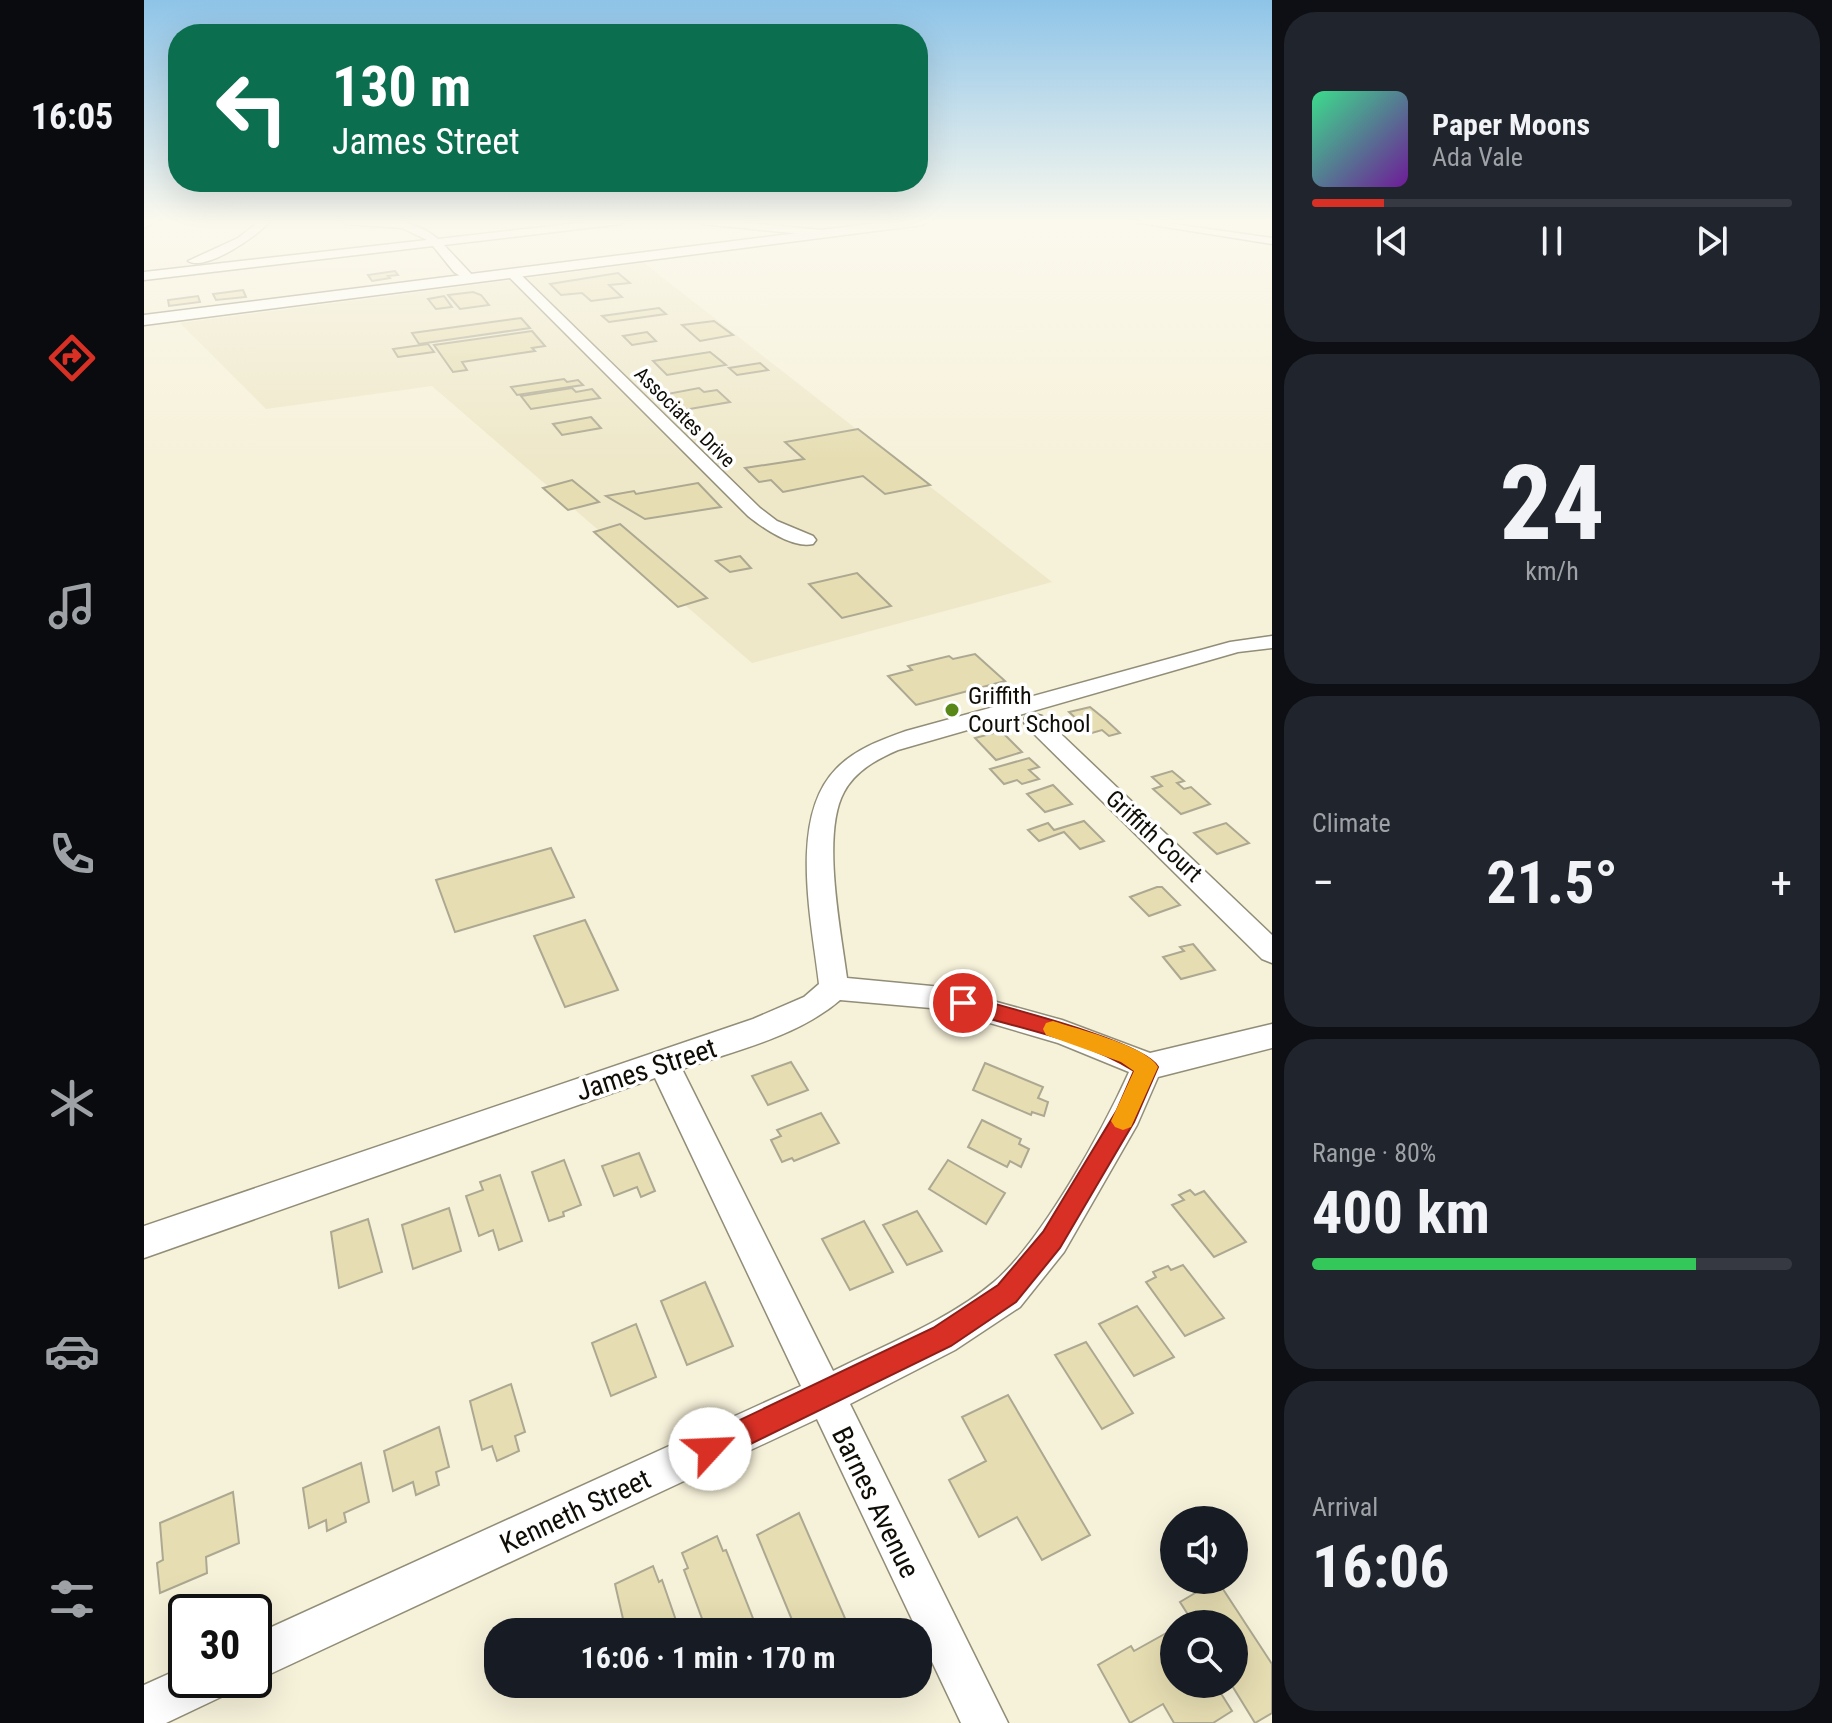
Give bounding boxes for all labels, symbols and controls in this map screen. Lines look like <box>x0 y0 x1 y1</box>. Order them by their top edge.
text: 130 m <box>332 54 471 120</box>
icon: left <box>200 56 304 160</box>
text: 16:05 <box>31 96 113 138</box>
text: Paper Moons <box>1432 107 1590 142</box>
text: James Street <box>332 121 520 163</box>
text: Ada Vale <box>1432 142 1523 172</box>
icon: previous <box>1370 219 1414 263</box>
icon: pause <box>1530 219 1574 263</box>
icon: next <box>1690 219 1734 263</box>
icon: directions <box>44 330 100 386</box>
street label: Associates Drive <box>630 362 740 472</box>
text: 24 <box>1499 443 1605 564</box>
text: km/h <box>1525 556 1579 586</box>
icon: music <box>44 578 100 634</box>
place label: Griffith Court School <box>968 682 1090 738</box>
marker: Griffith Court School <box>943 701 961 719</box>
street label: Griffith Court <box>1100 784 1208 888</box>
text: Climate <box>1312 808 1391 838</box>
icon: phone <box>44 826 100 882</box>
text: 21.5° <box>1486 847 1618 918</box>
text: − <box>1312 857 1334 909</box>
text: + <box>1770 857 1792 909</box>
pin <box>929 969 997 1037</box>
icon: arrive <box>941 981 985 1025</box>
street label: James Street <box>572 1031 721 1108</box>
icon: climate <box>44 1075 100 1131</box>
text: Range · 80% <box>1312 1138 1436 1168</box>
text: 400 km <box>1312 1177 1490 1248</box>
icon: car <box>44 1323 100 1379</box>
position arrow <box>668 1407 752 1491</box>
street label: Barnes Avenue <box>825 1421 926 1583</box>
street label: Kenneth Street <box>495 1462 656 1561</box>
text: Arrival <box>1312 1492 1378 1522</box>
map controls <box>1160 1506 1248 1698</box>
button: sound <box>1160 1506 1248 1594</box>
text: 16:06 <box>1312 1531 1450 1602</box>
icon: filters <box>44 1571 100 1627</box>
speed limit sign: 30 <box>168 1594 272 1698</box>
button: search <box>1160 1610 1248 1698</box>
text: 16:06 · 1 min · 170 m <box>581 1640 835 1675</box>

